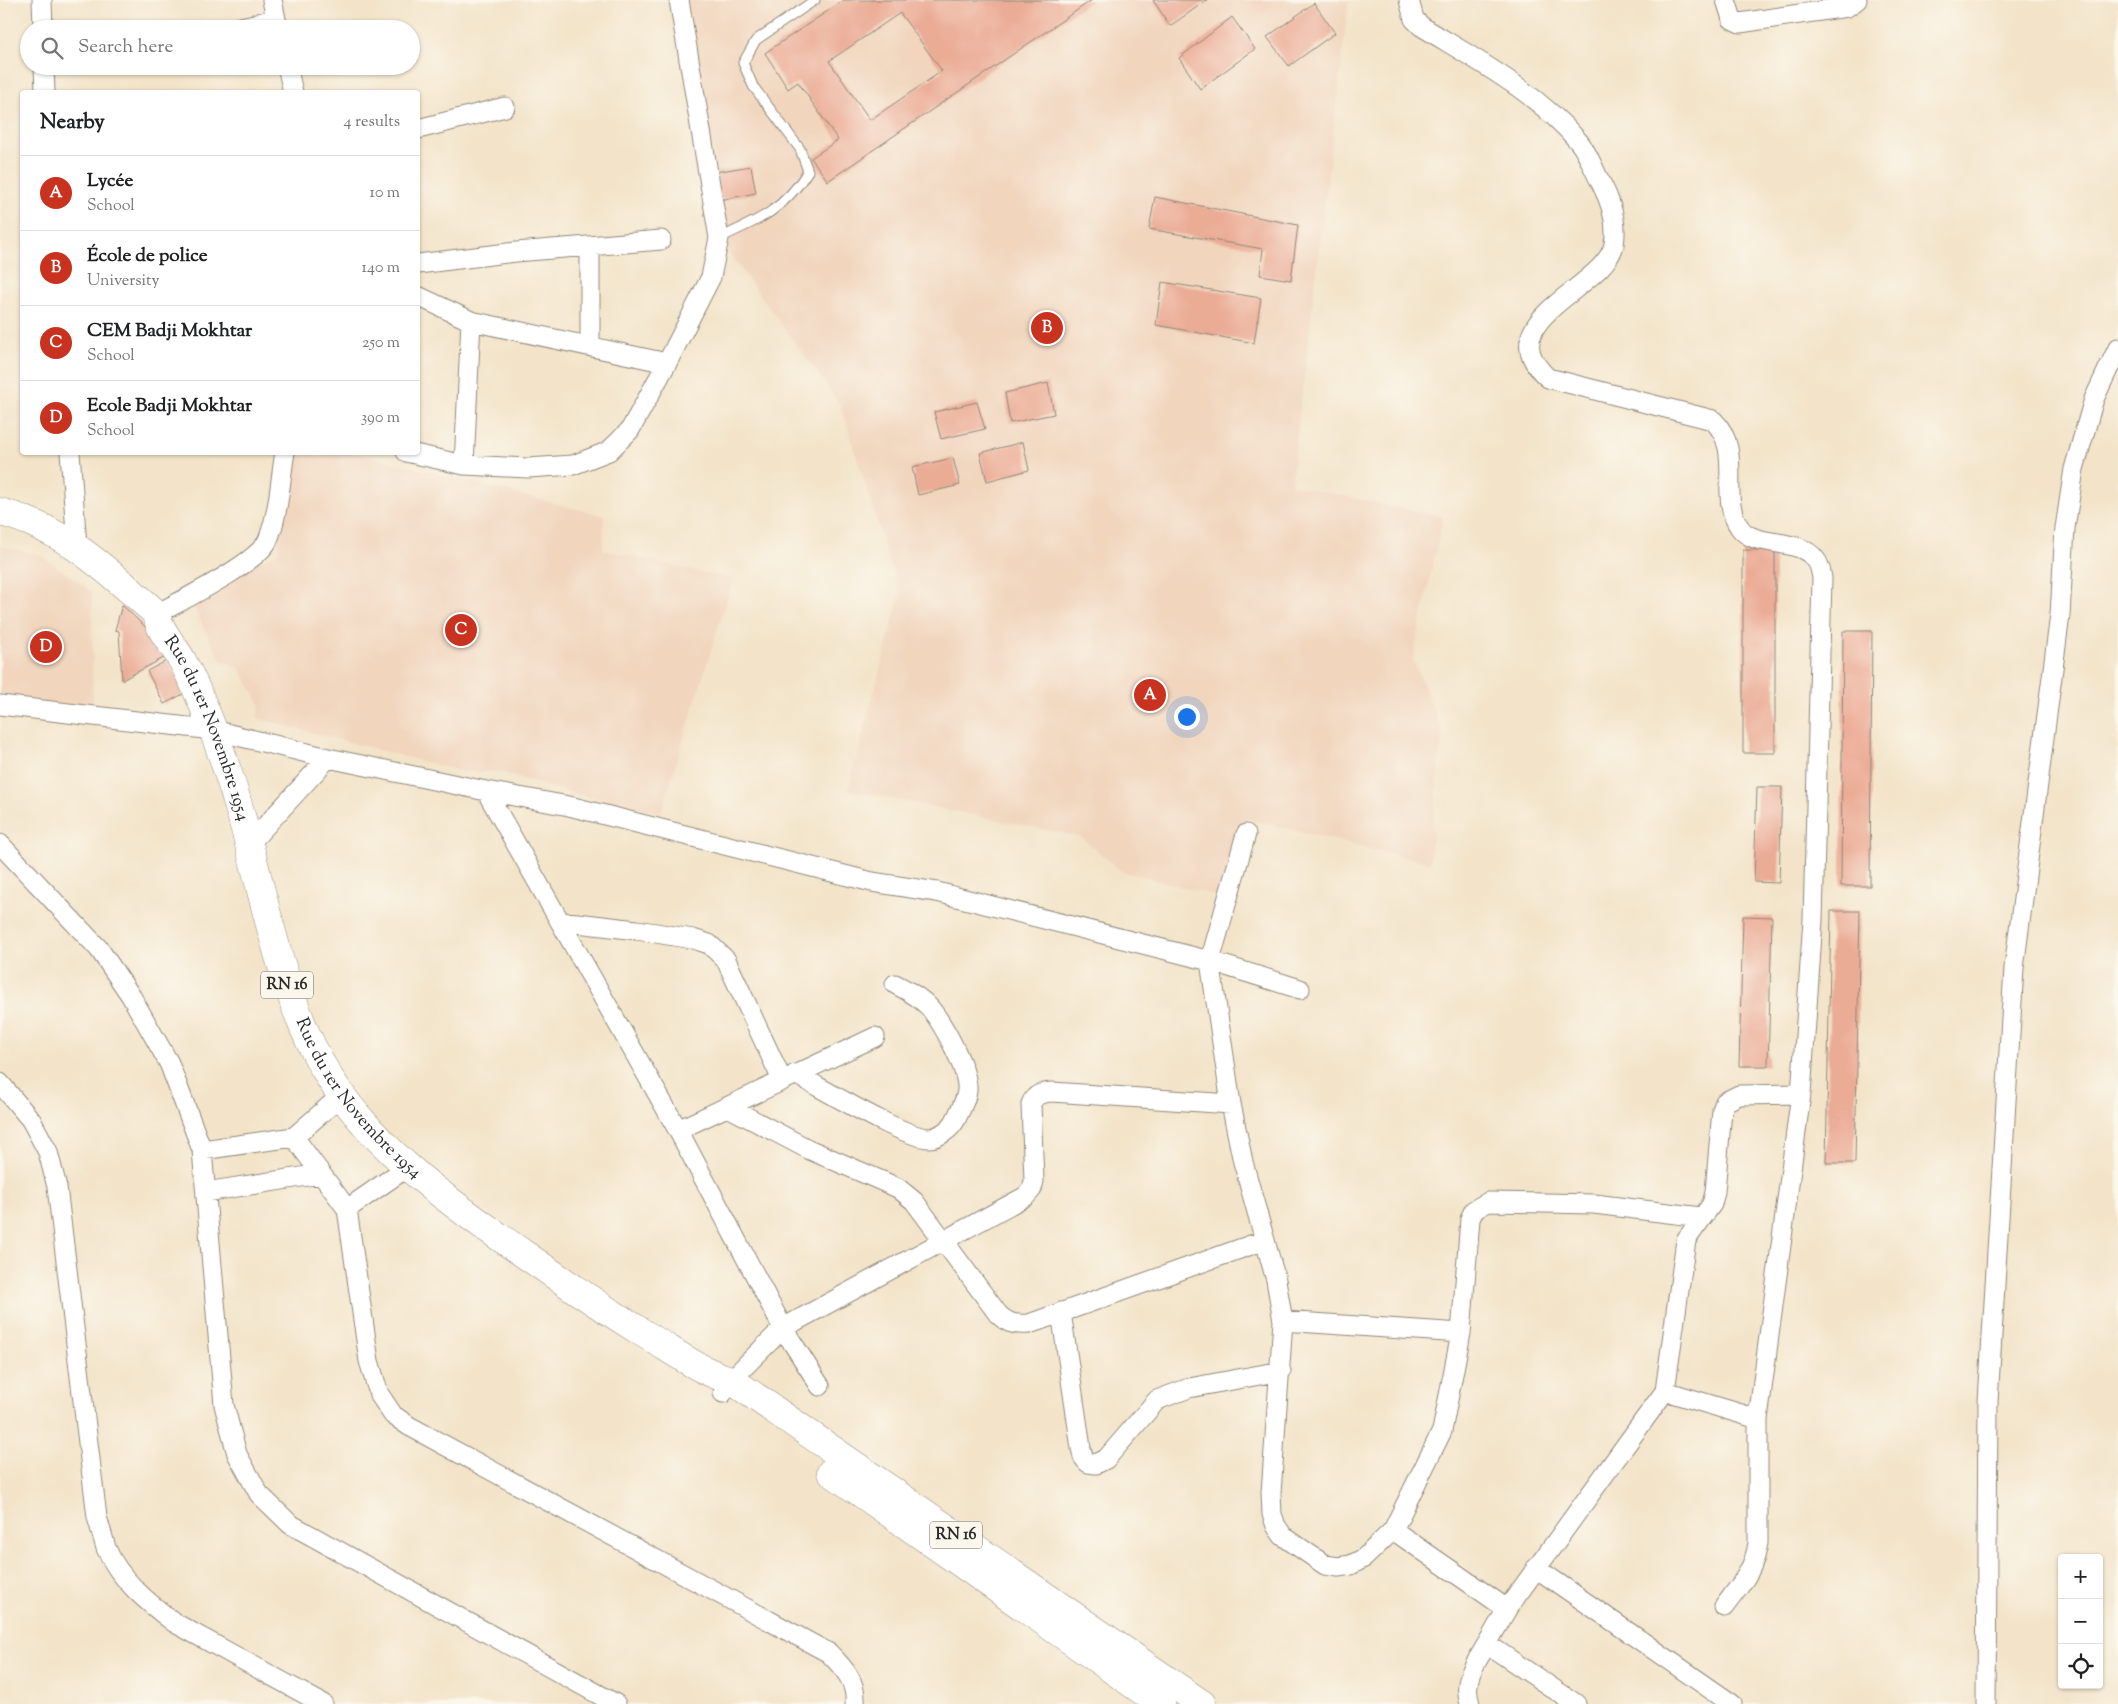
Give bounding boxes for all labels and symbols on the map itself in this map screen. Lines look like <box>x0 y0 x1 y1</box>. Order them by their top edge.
pin: B <box>1031 309 1063 347</box>
pin: C <box>445 611 477 649</box>
pin: D <box>30 628 62 666</box>
street label: Rue du 1er Novembre 1954 <box>157 631 255 824</box>
pin: A <box>1134 676 1166 714</box>
your location <box>1174 704 1200 730</box>
road number: RN 16 <box>261 972 313 998</box>
street label: Rue du 1er Novembre 1954 <box>288 1014 427 1186</box>
road number: RN 16 <box>930 1522 982 1548</box>

